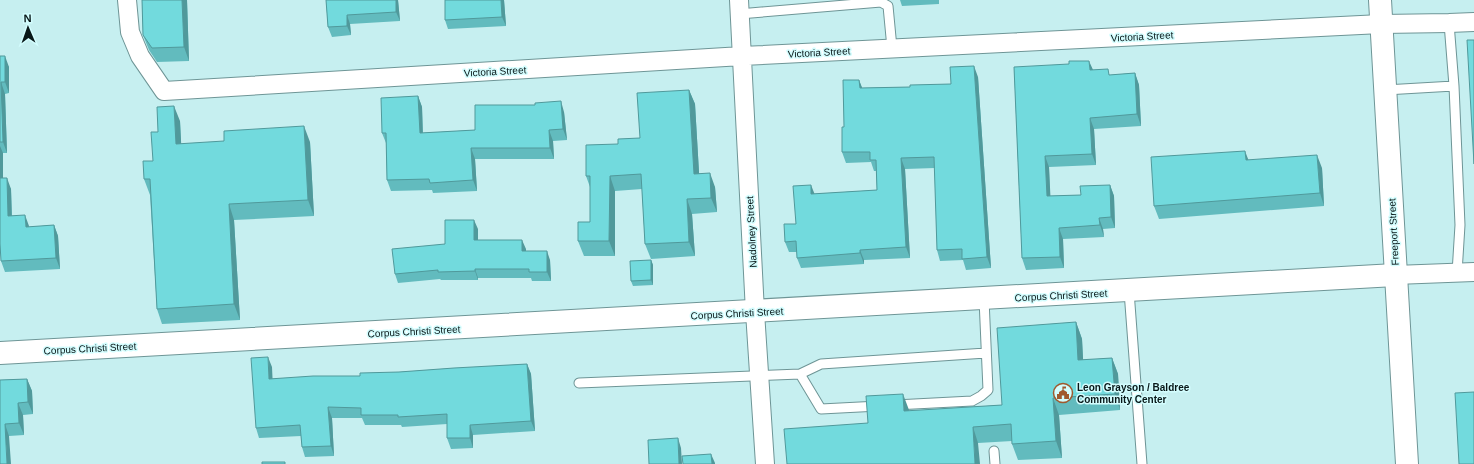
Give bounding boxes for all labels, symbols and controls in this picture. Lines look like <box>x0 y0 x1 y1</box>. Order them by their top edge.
north arrow <box>8 8 48 48</box>
text: N <box>23 12 32 24</box>
street label: Victoria Street <box>1110 29 1174 44</box>
street label: Victoria Street <box>787 45 851 60</box>
street label: Victoria Street <box>463 64 527 79</box>
street label: Nadolney Street <box>744 196 759 268</box>
street label: Freeport Street <box>1386 198 1401 266</box>
street label: Corpus Christi Street <box>1014 288 1108 303</box>
street label: Corpus Christi Street <box>690 306 784 321</box>
street label: Corpus Christi Street <box>367 324 461 339</box>
street label: Corpus Christi Street <box>43 341 137 356</box>
public building icon: Leon Grayson / Baldree Community Center <box>1052 382 1074 404</box>
place label: Leon Grayson / Baldree Community Center <box>1077 382 1190 405</box>

